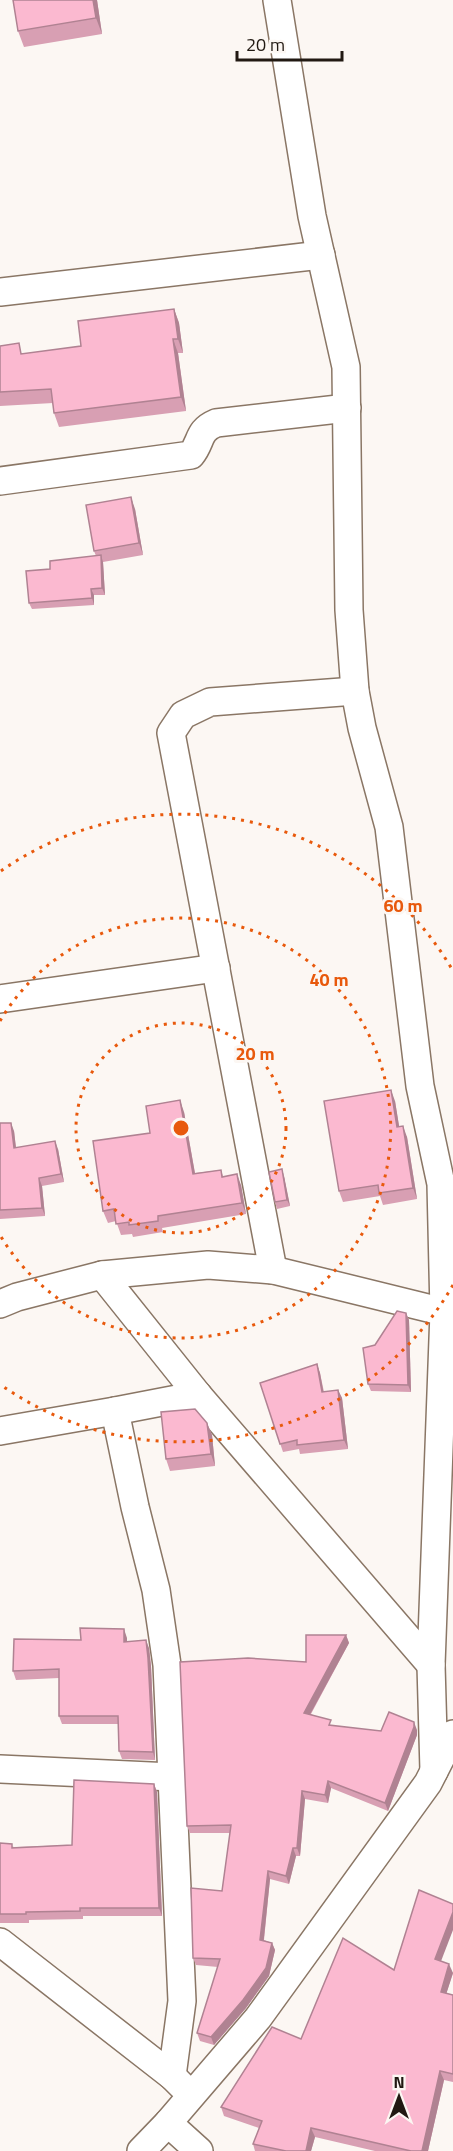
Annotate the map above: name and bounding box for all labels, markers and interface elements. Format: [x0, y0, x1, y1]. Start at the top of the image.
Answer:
scale bar [237, 24, 342, 62]
text: 20 m [246, 31, 285, 58]
text: 60 m [383, 892, 423, 919]
text: 40 m [309, 966, 349, 993]
text: 20 m [235, 1040, 275, 1067]
centre of rings [171, 1118, 191, 1138]
north arrow [369, 2067, 429, 2127]
text: N [393, 2070, 405, 2094]

